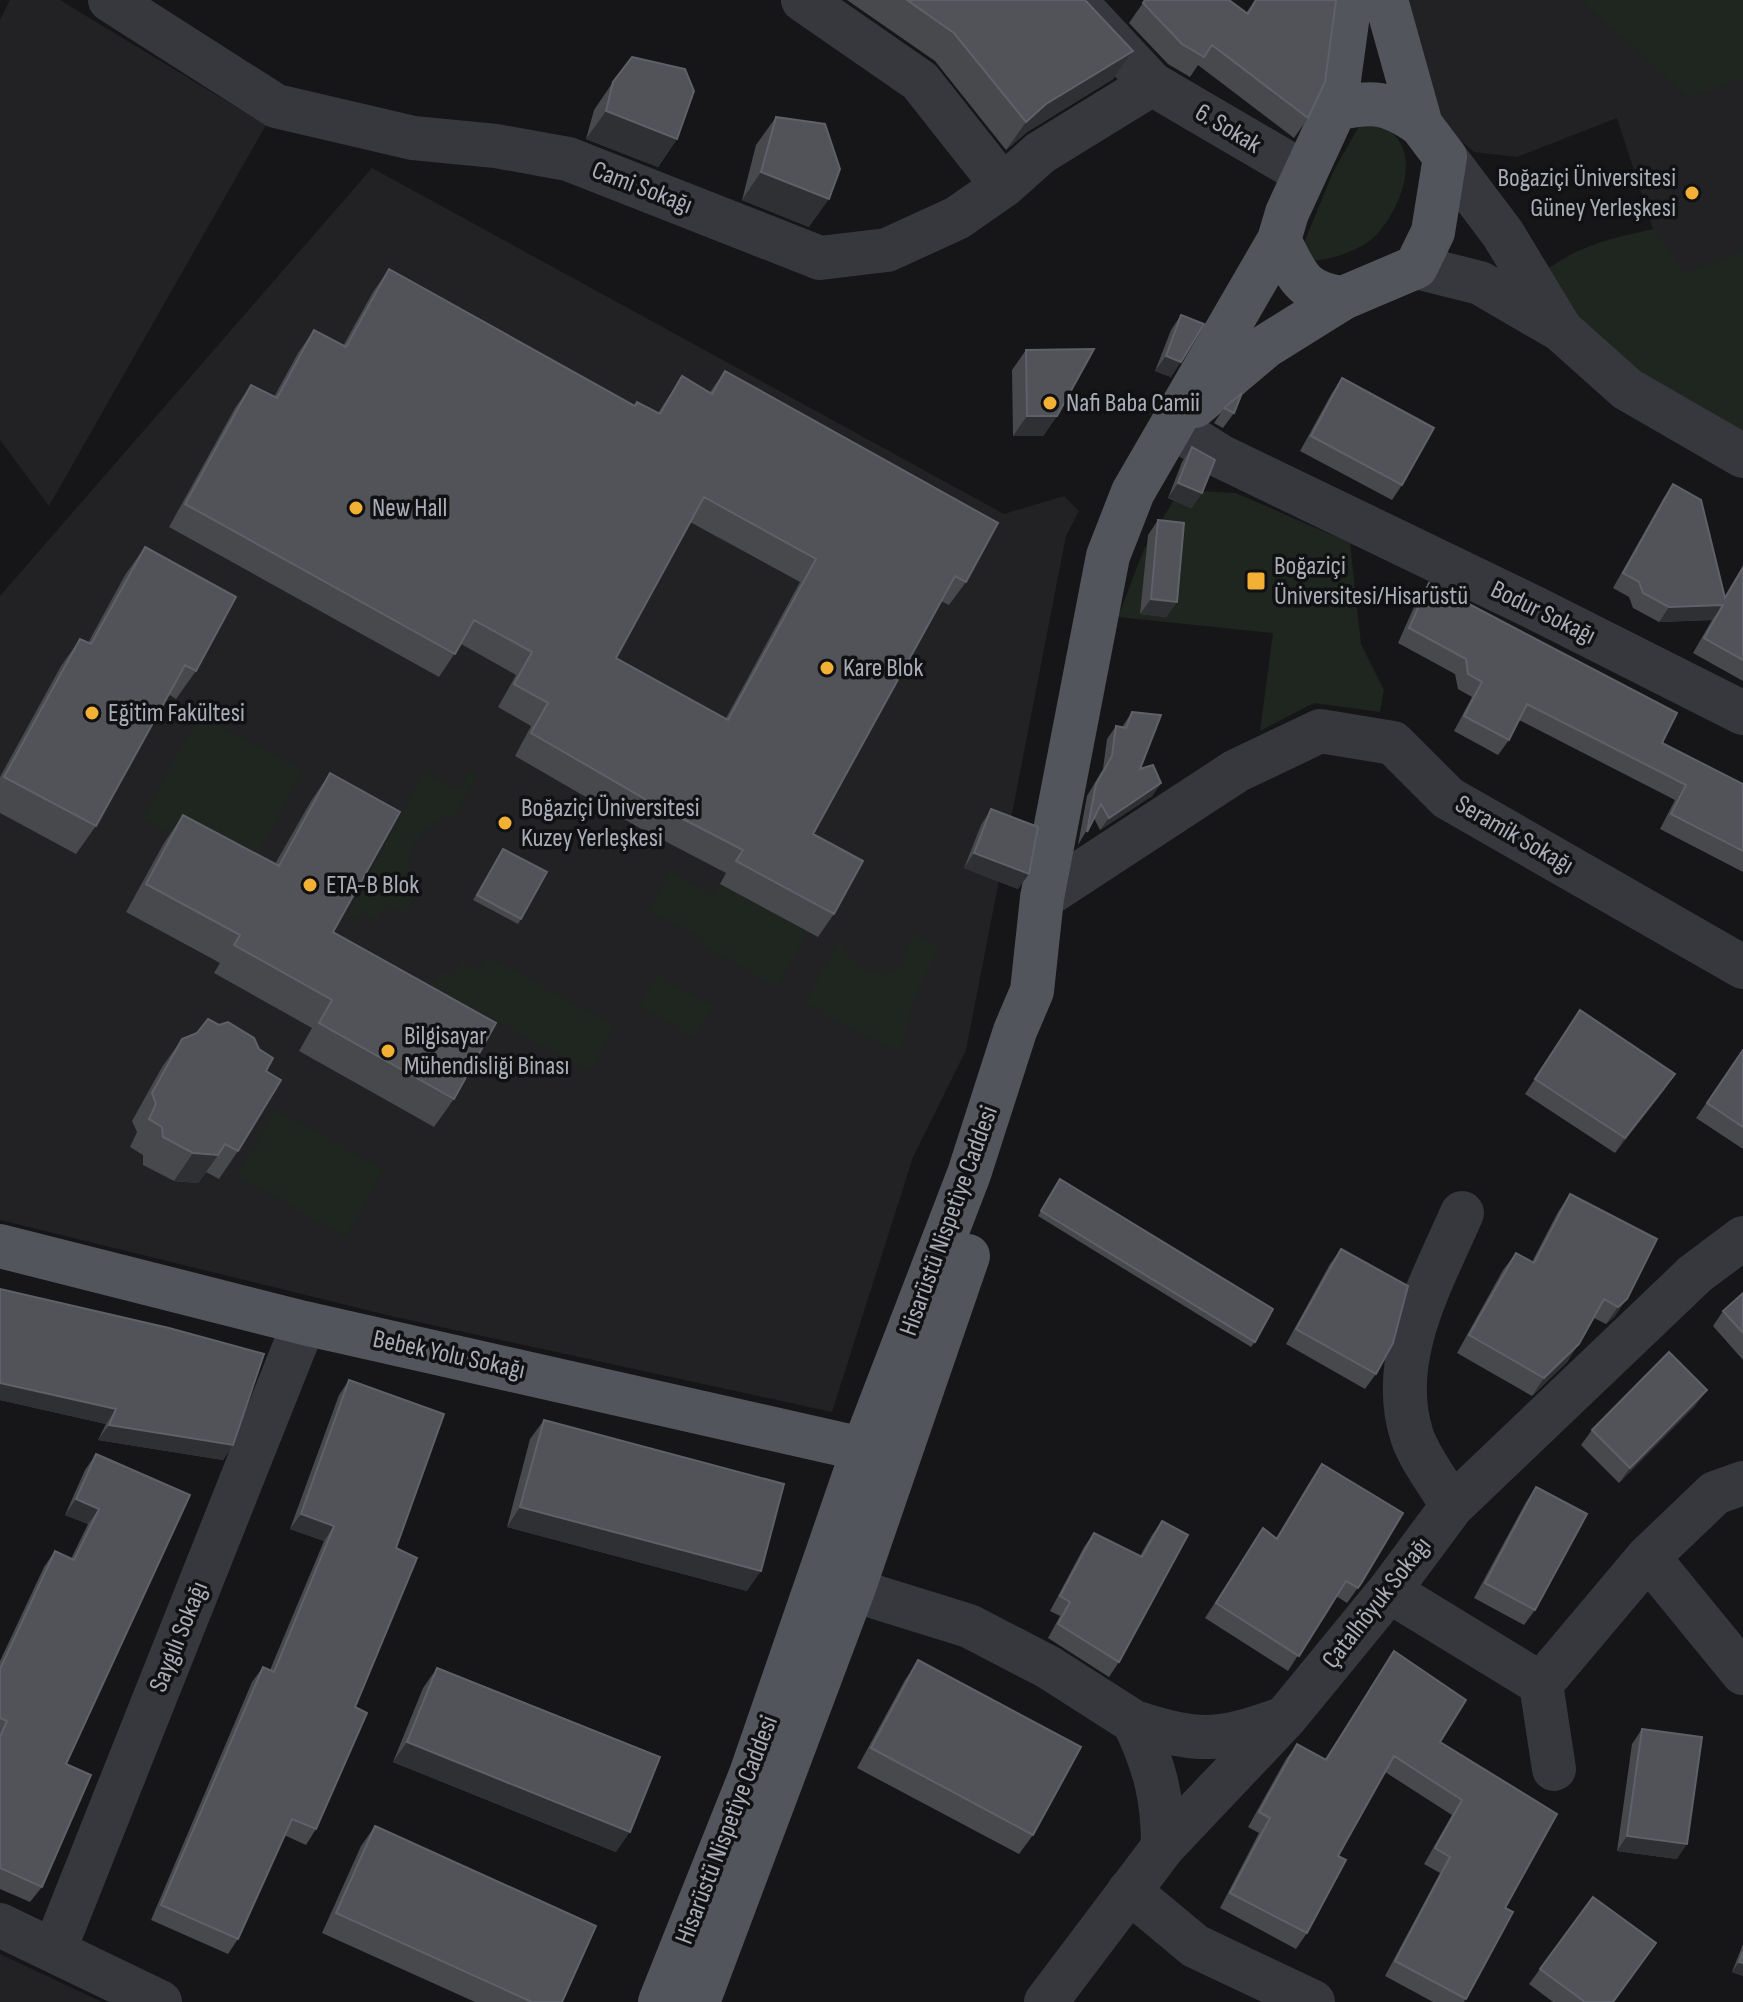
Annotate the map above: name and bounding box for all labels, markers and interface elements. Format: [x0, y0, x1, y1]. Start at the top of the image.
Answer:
street label: 6. Sokak [1189, 97, 1267, 161]
street label: Cami Sokağı [587, 155, 697, 221]
place label: Boğaziçi Üniversitesi Güney Yerleşkesi [1497, 163, 1676, 224]
marker: Boğaziçi Üniversitesi Güney Yerleşkesi [1683, 184, 1701, 202]
place label: Nafi Baba Camii [1066, 388, 1200, 419]
marker: Nafi Baba Camii [1041, 394, 1059, 412]
place label: New Hall [372, 493, 447, 524]
marker: New Hall [347, 499, 365, 517]
place label: Boğaziçi Üniversitesi/Hisarüstü [1274, 551, 1468, 612]
marker: Boğaziçi Üniversitesi/Hisarüstü [1245, 570, 1267, 592]
street label: Bodur Sokağı [1486, 574, 1600, 652]
place label: Kare Blok [843, 653, 923, 684]
marker: Kare Blok [818, 659, 836, 677]
place label: Eğitim Fakültesi [108, 698, 245, 729]
marker: Eğitim Fakültesi [83, 704, 101, 722]
street label: Seramik Sokağı [1449, 789, 1579, 881]
place label: Boğaziçi Üniversitesi Kuzey Yerleşkesi [521, 793, 700, 854]
marker: Boğaziçi Üniversitesi Kuzey Yerleşkesi [496, 814, 514, 832]
place label: ETA-B Blok [326, 870, 419, 901]
marker: ETA-B Blok [301, 876, 319, 894]
place label: Bilgisayar Mühendisliği Binası [404, 1021, 569, 1082]
marker: Bilgisayar Mühendisliği Binası [379, 1042, 397, 1060]
street label: Hisarüstü Nispetiye Caddesi [893, 1102, 1005, 1340]
street label: Bebek Yolu Sokağı [370, 1324, 528, 1386]
street label: Çatalhöyuk Sokağı [1316, 1531, 1438, 1675]
street label: Saygılı Sokağı [143, 1577, 215, 1697]
street label: Hisarüstü Nispetiye Caddesi [669, 1711, 785, 1949]

